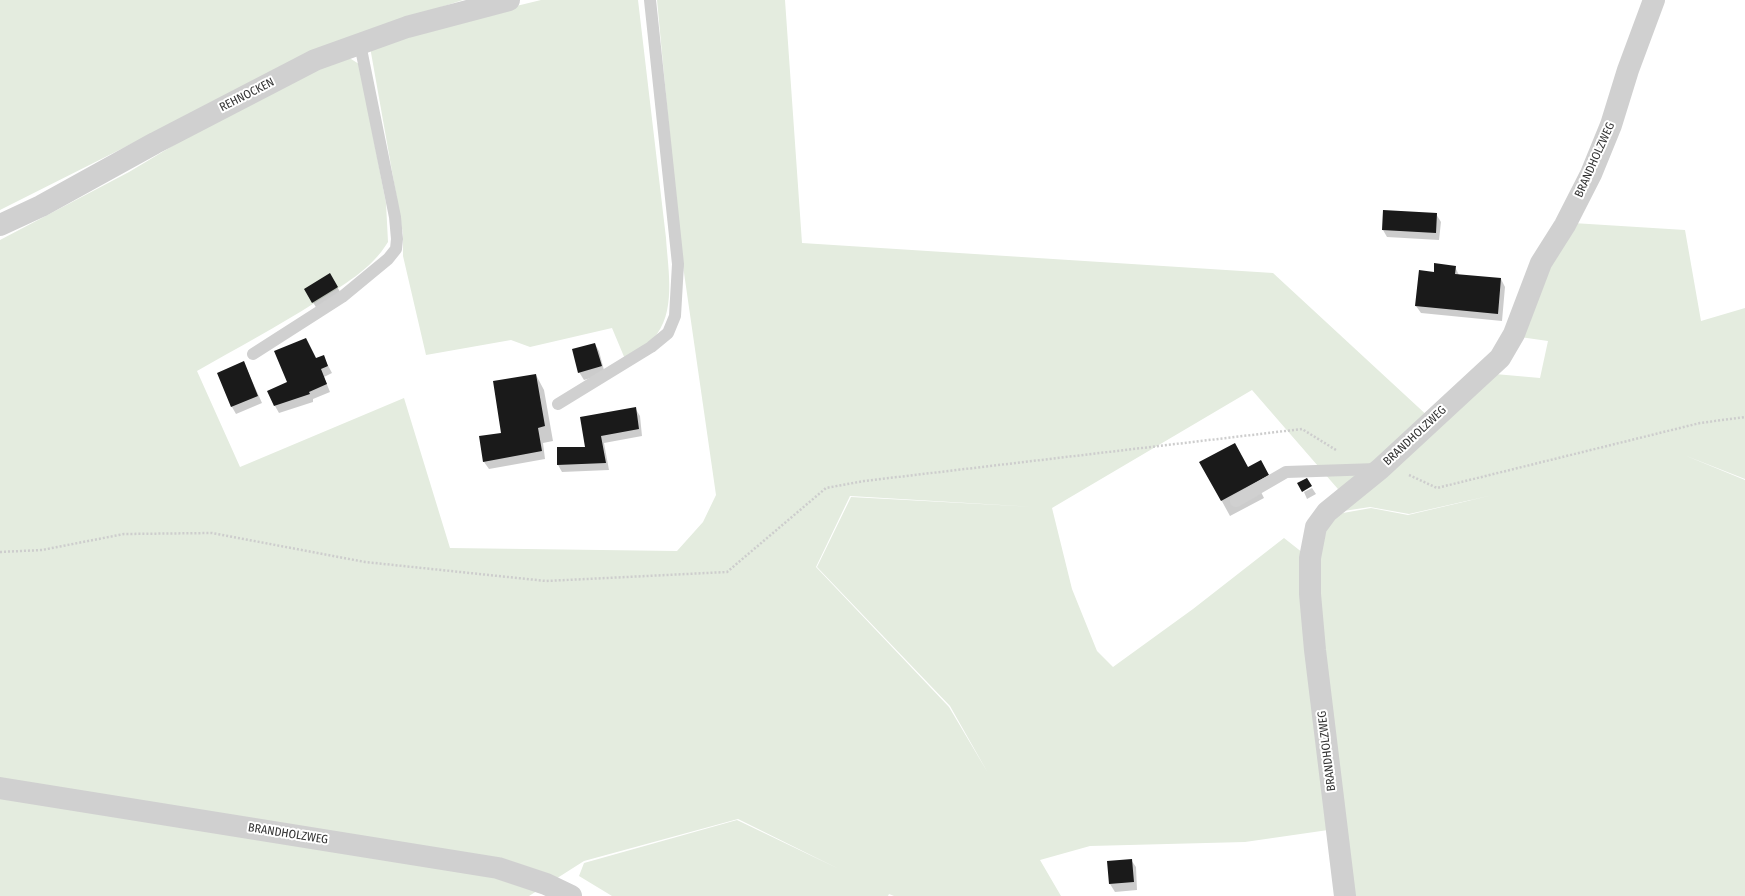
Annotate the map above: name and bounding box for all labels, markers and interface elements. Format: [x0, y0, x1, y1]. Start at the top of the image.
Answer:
street label: REHNOCKEN [217, 75, 277, 115]
street label: BRANDHOLZWEG [1572, 120, 1618, 200]
street label: BRANDHOLZWEG [1381, 403, 1449, 469]
street label: BRANDHOLZWEG [1315, 710, 1339, 792]
street label: BRANDHOLZWEG [247, 821, 329, 847]

